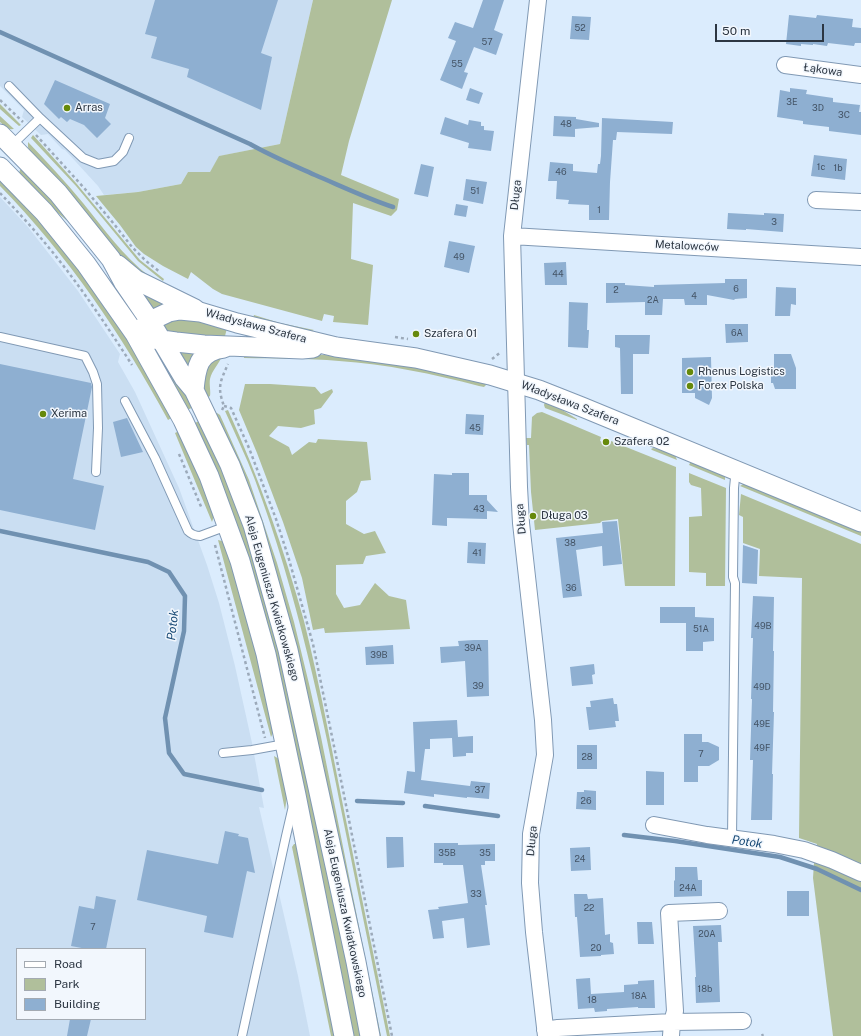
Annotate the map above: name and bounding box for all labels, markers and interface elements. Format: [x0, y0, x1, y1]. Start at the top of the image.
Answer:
scale bar [717, 16, 826, 42]
house number: 52 [574, 23, 586, 33]
text: 50 m [722, 24, 750, 38]
house number: 57 [481, 37, 493, 47]
house number: 55 [451, 59, 463, 69]
street label: Łąkowa [803, 61, 843, 79]
house number: 3E [786, 97, 798, 107]
place label: Arras [75, 101, 103, 115]
marker: Arras [62, 103, 72, 113]
house number: 3D [812, 103, 824, 113]
house number: 3C [838, 110, 850, 120]
house number: 48 [560, 119, 572, 129]
house number: 1c [817, 162, 825, 172]
house number: 1b [833, 163, 843, 173]
house number: 46 [555, 167, 567, 177]
street label: Długa [508, 179, 524, 211]
house number: 51 [470, 186, 480, 196]
house number: 1 [597, 205, 601, 215]
house number: 3 [771, 217, 777, 227]
street label: Metalowców [655, 238, 719, 254]
house number: 49 [453, 252, 465, 262]
house number: 44 [552, 269, 564, 279]
house number: 6 [733, 284, 739, 294]
house number: 2 [613, 285, 619, 295]
house number: 4 [691, 291, 697, 301]
house number: 2A [647, 295, 659, 305]
street label: Władysława Szafera [204, 306, 308, 346]
place label: Szafera 01 [424, 327, 477, 341]
house number: 6A [731, 328, 743, 338]
marker: Szafera 01 [411, 329, 421, 339]
place label: Rhenus Logistics [698, 365, 785, 379]
marker: Rhenus Logistics [685, 367, 695, 377]
street label: Władysława Szafera [519, 378, 621, 428]
place label: Forex Polska [698, 379, 764, 393]
marker: Forex Polska [685, 381, 695, 391]
place label: Xerima [51, 407, 87, 421]
marker: Xerima [38, 409, 48, 419]
house number: 45 [469, 423, 481, 433]
place label: Szafera 02 [614, 435, 669, 449]
marker: Szafera 02 [601, 437, 611, 447]
street label: Długa [513, 503, 529, 535]
house number: 43 [473, 504, 485, 514]
place label: Długa 03 [541, 509, 588, 523]
marker: Długa 03 [528, 511, 538, 521]
street label: Aleja Eugeniusza Kwiatkowskiego [242, 513, 302, 683]
house number: 38 [564, 538, 576, 548]
house number: 41 [472, 548, 482, 558]
house number: 36 [565, 583, 577, 593]
water label: Potok [164, 609, 182, 641]
house number: 49B [754, 621, 772, 631]
house number: 51A [693, 624, 709, 634]
house number: 39A [464, 643, 482, 653]
house number: 39B [370, 650, 388, 660]
house number: 39 [472, 681, 484, 691]
house number: 49D [753, 682, 771, 692]
house number: 49E [754, 719, 770, 729]
house number: 49F [754, 743, 770, 753]
house number: 7 [698, 749, 704, 759]
house number: 28 [581, 752, 593, 762]
house number: 37 [475, 785, 485, 795]
house number: 26 [581, 796, 591, 806]
street label: Długa [524, 825, 540, 857]
street label: Aleja Eugeniusza Kwiatkowskiego [321, 827, 369, 999]
water label: Potok [731, 833, 763, 851]
house number: 35B [438, 848, 456, 858]
house number: 35 [479, 848, 491, 858]
house number: 24 [574, 854, 586, 864]
house number: 24A [679, 883, 697, 893]
house number: 33 [470, 889, 482, 899]
house number: 22 [584, 903, 594, 913]
house number: 7 [90, 922, 96, 932]
house number: 20A [698, 929, 716, 939]
house number: 20 [591, 943, 601, 953]
legend [16, 948, 146, 1020]
text: Road [54, 957, 82, 971]
text: Park [54, 977, 80, 991]
house number: 18b [698, 984, 712, 994]
house number: 18A [631, 991, 647, 1001]
house number: 18 [587, 995, 597, 1005]
text: Building [54, 997, 100, 1011]

